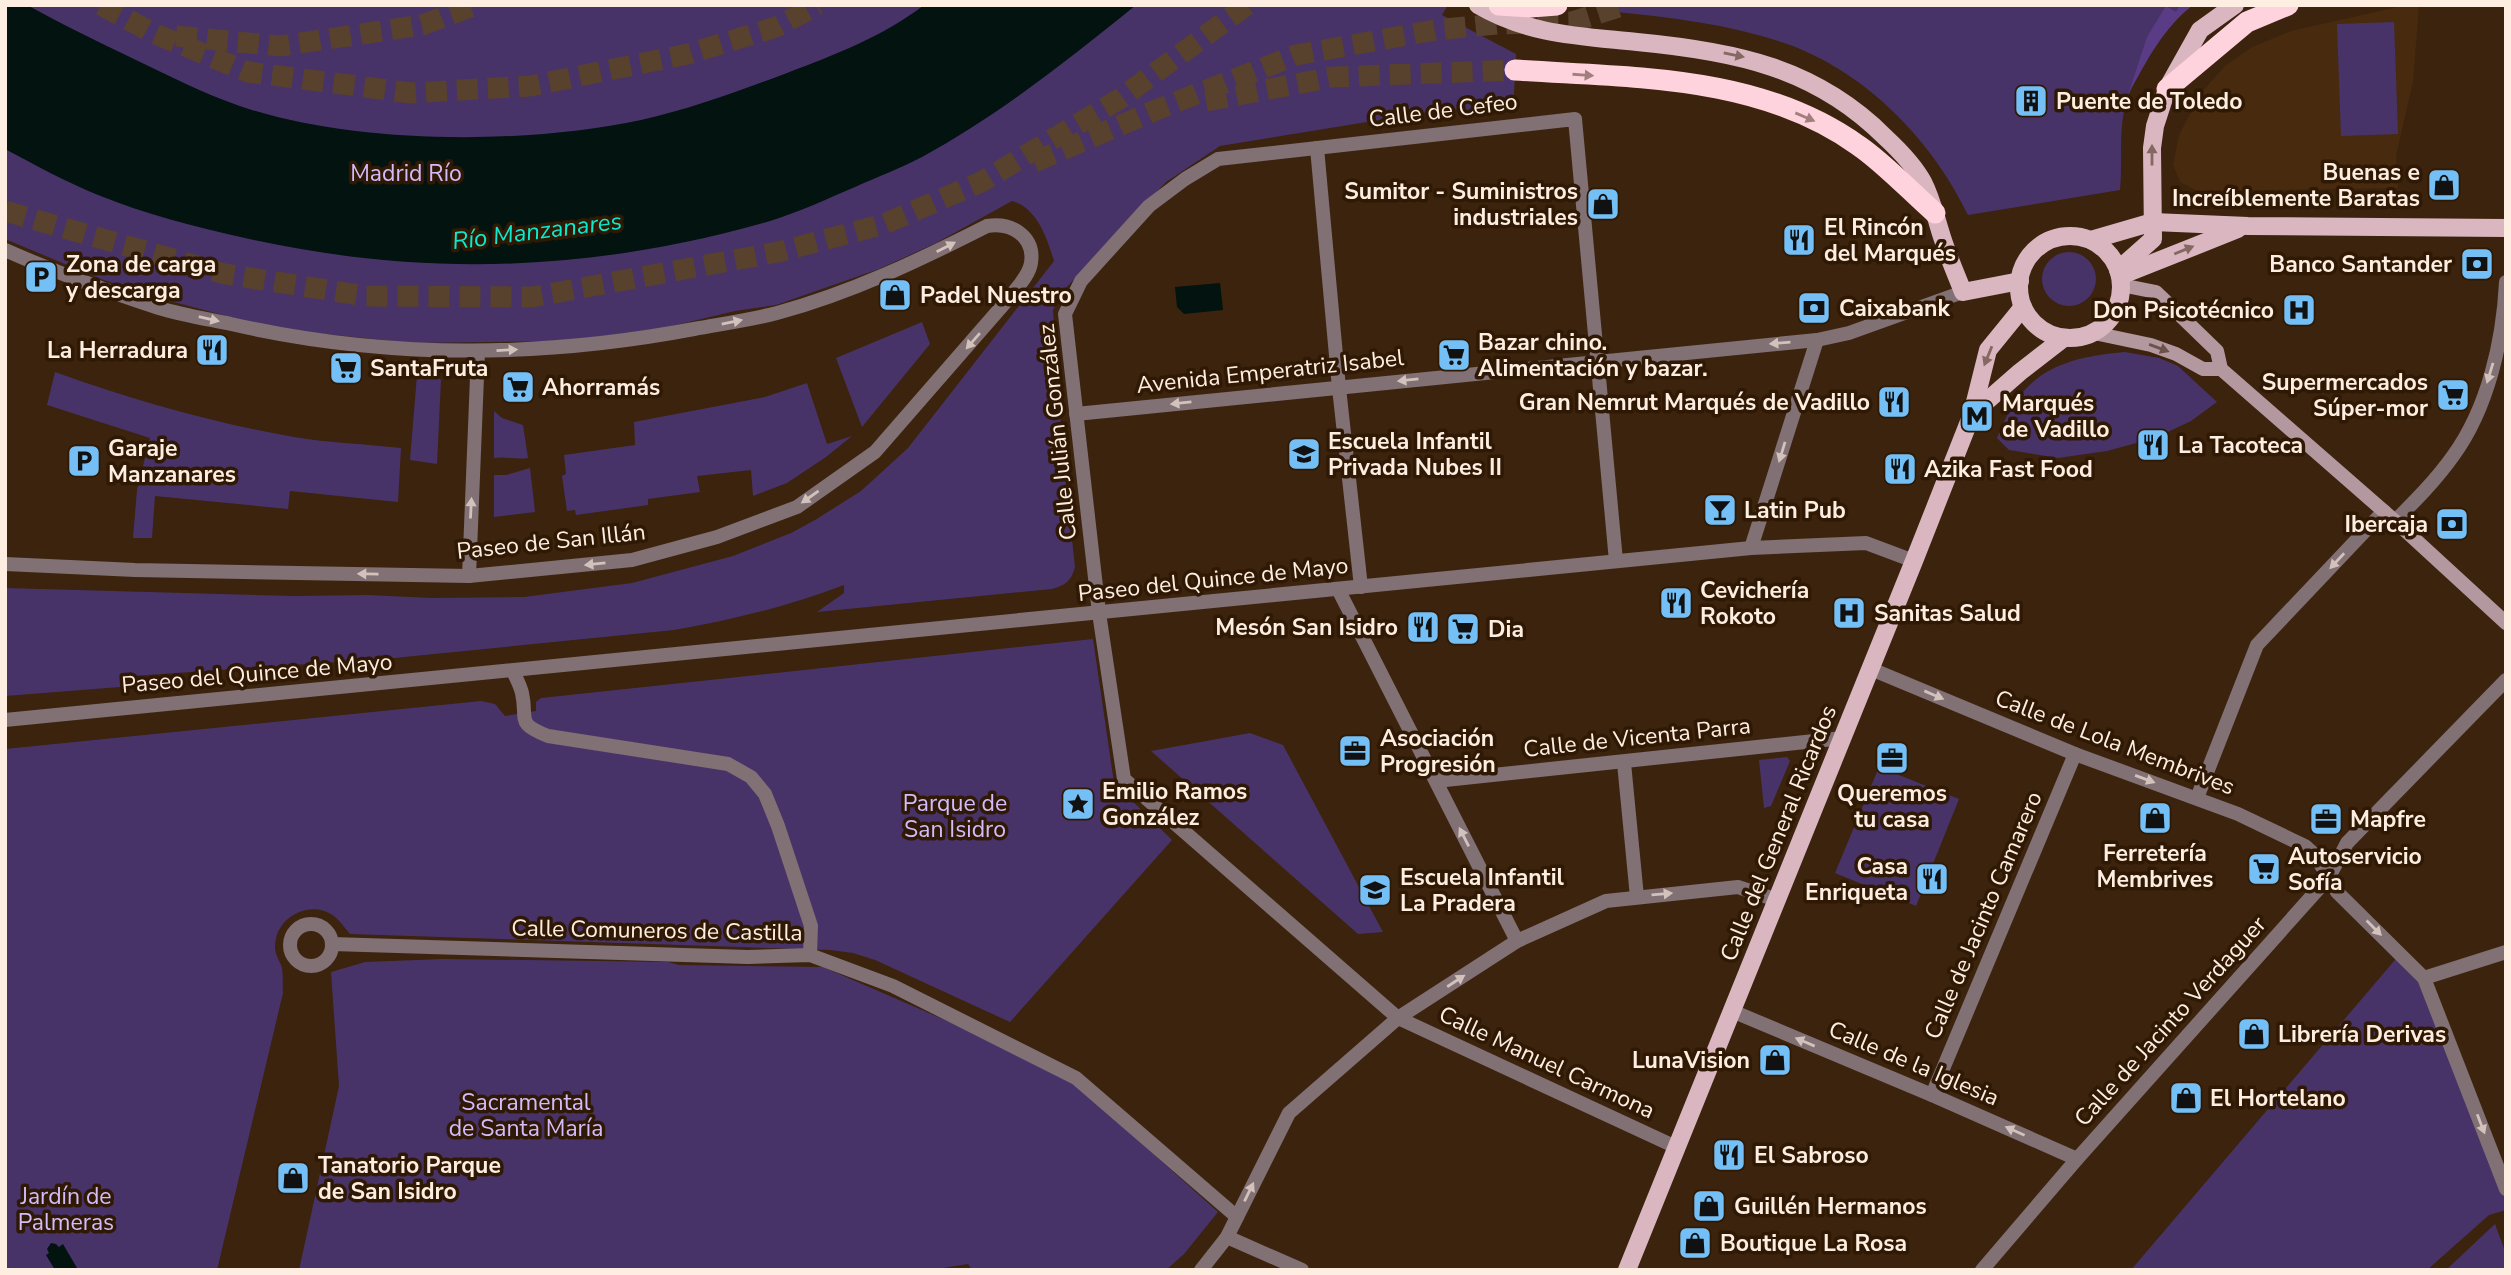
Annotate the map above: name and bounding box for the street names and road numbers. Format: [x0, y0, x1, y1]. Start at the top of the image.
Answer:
street label: Calle de Cefeo [1367, 86, 1519, 135]
street label: Calle Julián González [1031, 322, 1084, 542]
street label: Avenida Emperatriz Isabel [1135, 342, 1406, 401]
street label: Paseo de San Illán [455, 516, 647, 567]
street label: Paseo del Quince de Mayo [1076, 550, 1350, 609]
street label: Paseo del Quince de Mayo [120, 646, 394, 701]
street label: Calle de Lola Membrives [1991, 682, 2239, 802]
street label: Calle del General Ricardos [1713, 701, 1844, 966]
street label: Calle de Vicenta Parra [1522, 710, 1752, 765]
street label: Calle de Jacinto Camarero [1917, 787, 2050, 1044]
street label: Calle de Jacinto Verdaguer [2067, 909, 2274, 1133]
street label: Calle Comuneros de Castilla [511, 912, 803, 949]
street label: Calle Manuel Carmona [1434, 999, 1660, 1126]
street label: Calle de la Iglesia [1824, 1014, 2004, 1113]

